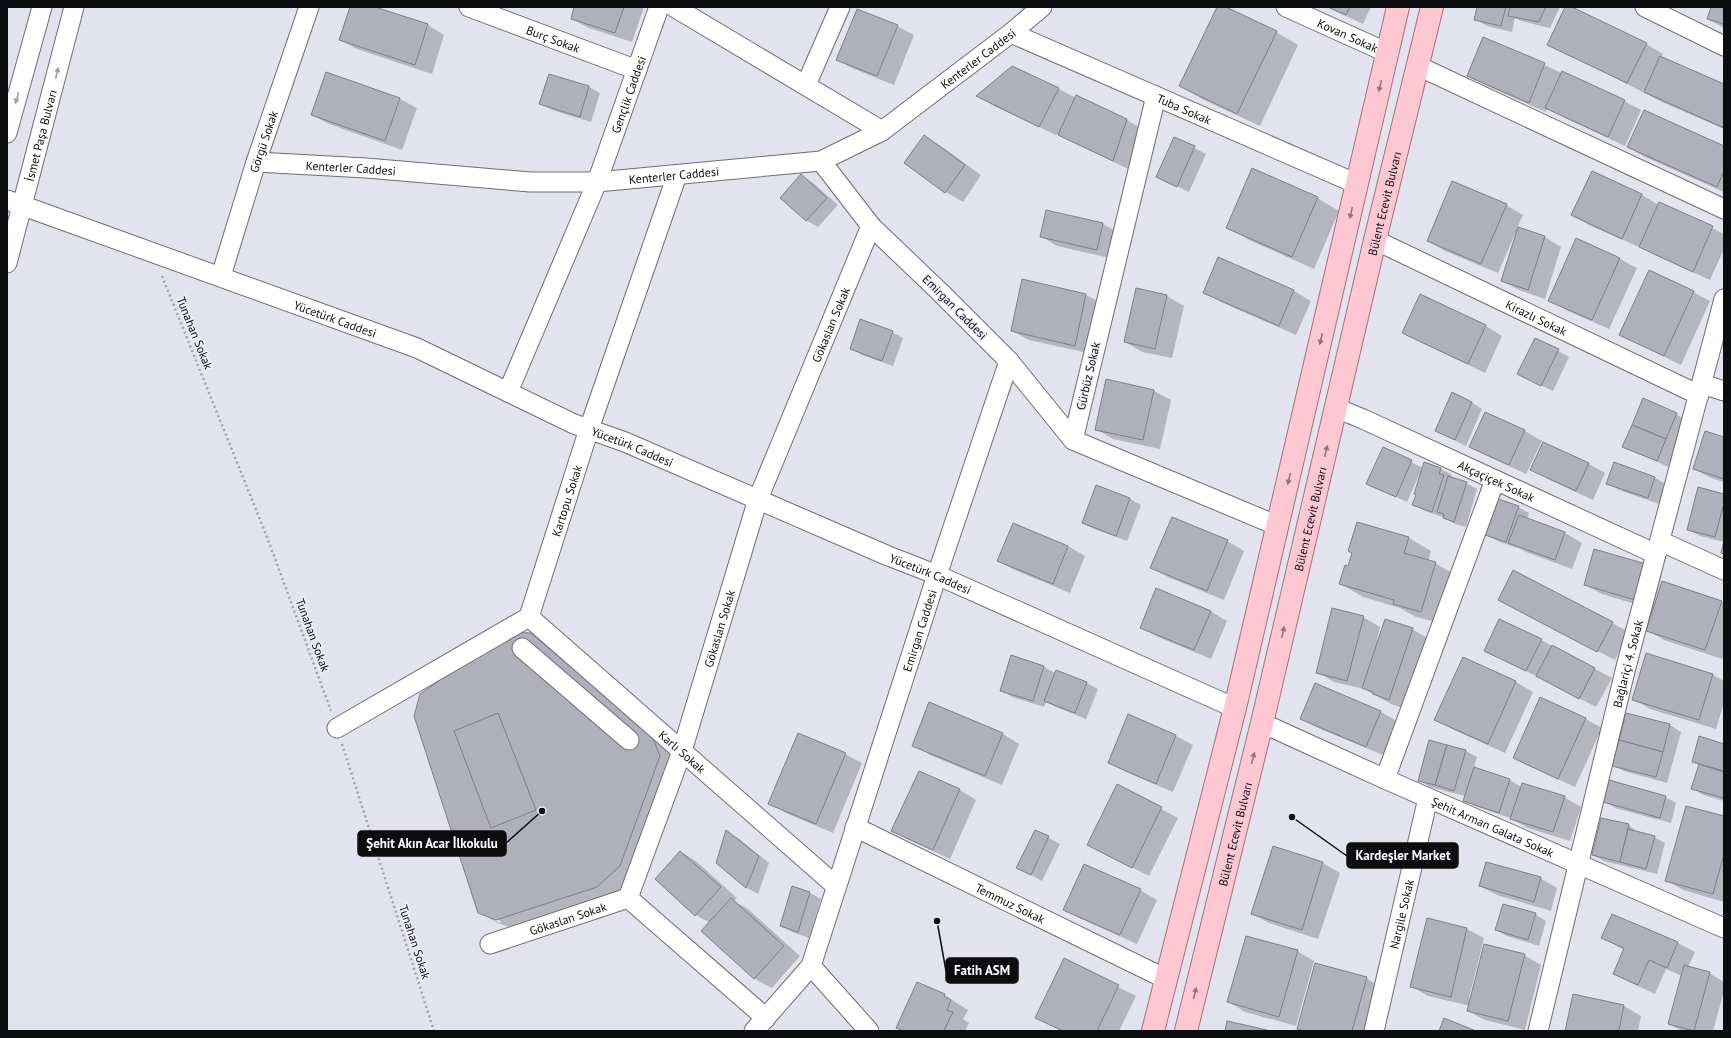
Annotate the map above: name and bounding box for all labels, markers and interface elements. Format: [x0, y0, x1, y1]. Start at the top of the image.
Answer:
street label: Kovan Sokak [1315, 15, 1381, 55]
street label: Burç Sokak [524, 22, 582, 56]
street label: Kenterler Caddesi [937, 25, 1019, 92]
street label: Gençlik Caddesi [607, 54, 649, 135]
one-way arrow [54, 67, 60, 79]
one-way arrow [1377, 80, 1383, 92]
street label: İsmet Paşa Bulvarı [21, 88, 60, 183]
street label: Tuba Sokak [1155, 90, 1214, 127]
one-way arrow [14, 93, 20, 105]
street label: Görgü Sokak [246, 108, 281, 174]
street label: Bülent Ecevit Bulvarı [1364, 150, 1404, 257]
street label: Kenterler Caddesi [305, 157, 397, 178]
street label: Kenterler Caddesi [628, 163, 720, 186]
one-way arrow [1347, 206, 1353, 219]
street label: Emirgan Caddesi [919, 271, 991, 343]
street label: Gökaslan Sokak [808, 285, 853, 364]
street label: Tunahan Sokak [174, 295, 216, 372]
street label: Kirazlı Sokak [1503, 296, 1570, 338]
street label: Yücetürk Caddesi [292, 297, 379, 340]
one-way arrow [1318, 333, 1324, 345]
street label: Gürbüz Sokak [1073, 340, 1103, 411]
street label: Yücetürk Caddesi [590, 423, 676, 470]
one-way arrow [1323, 444, 1329, 457]
street label: Akçaçiçek Sokak [1456, 456, 1537, 505]
street label: Kartopu Sokak [548, 463, 585, 538]
street label: Bülent Ecevit Bulvarı [1290, 465, 1329, 572]
one-way arrow [1285, 473, 1291, 486]
street label: Yücetürk Caddesi [888, 550, 974, 597]
street label: Emirgan Caddesi [899, 587, 939, 674]
street label: Gökaslan Sokak [700, 588, 738, 669]
street label: Tunahan Sokak [293, 596, 333, 674]
street label: Bağlariçi 4. Sokak [1609, 618, 1646, 709]
one-way arrow [1281, 625, 1287, 638]
street label: Karlı Sokak [656, 727, 709, 776]
one-way arrow [1250, 752, 1256, 764]
street label: Bülent Ecevit Bulvarı [1215, 780, 1255, 888]
street label: Şehit Arman Galata Sokak [1429, 793, 1557, 860]
callout: Şehit Akın Acar İlkokulu [358, 831, 506, 856]
text: Şehit Akın Acar İlkokulu [366, 835, 498, 852]
callout: Kardeşler Market [1347, 843, 1458, 868]
text: Kardeşler Market [1356, 847, 1451, 864]
street label: Nargile Sokak [1386, 878, 1416, 950]
street label: Temmuz Sokak [973, 880, 1048, 926]
street label: Gökaslan Sokak [527, 898, 608, 938]
street label: Tunahan Sokak [396, 903, 434, 981]
callout: Fatih ASM [946, 958, 1018, 983]
text: Fatih ASM [954, 962, 1010, 979]
one-way arrow [1193, 987, 1199, 999]

